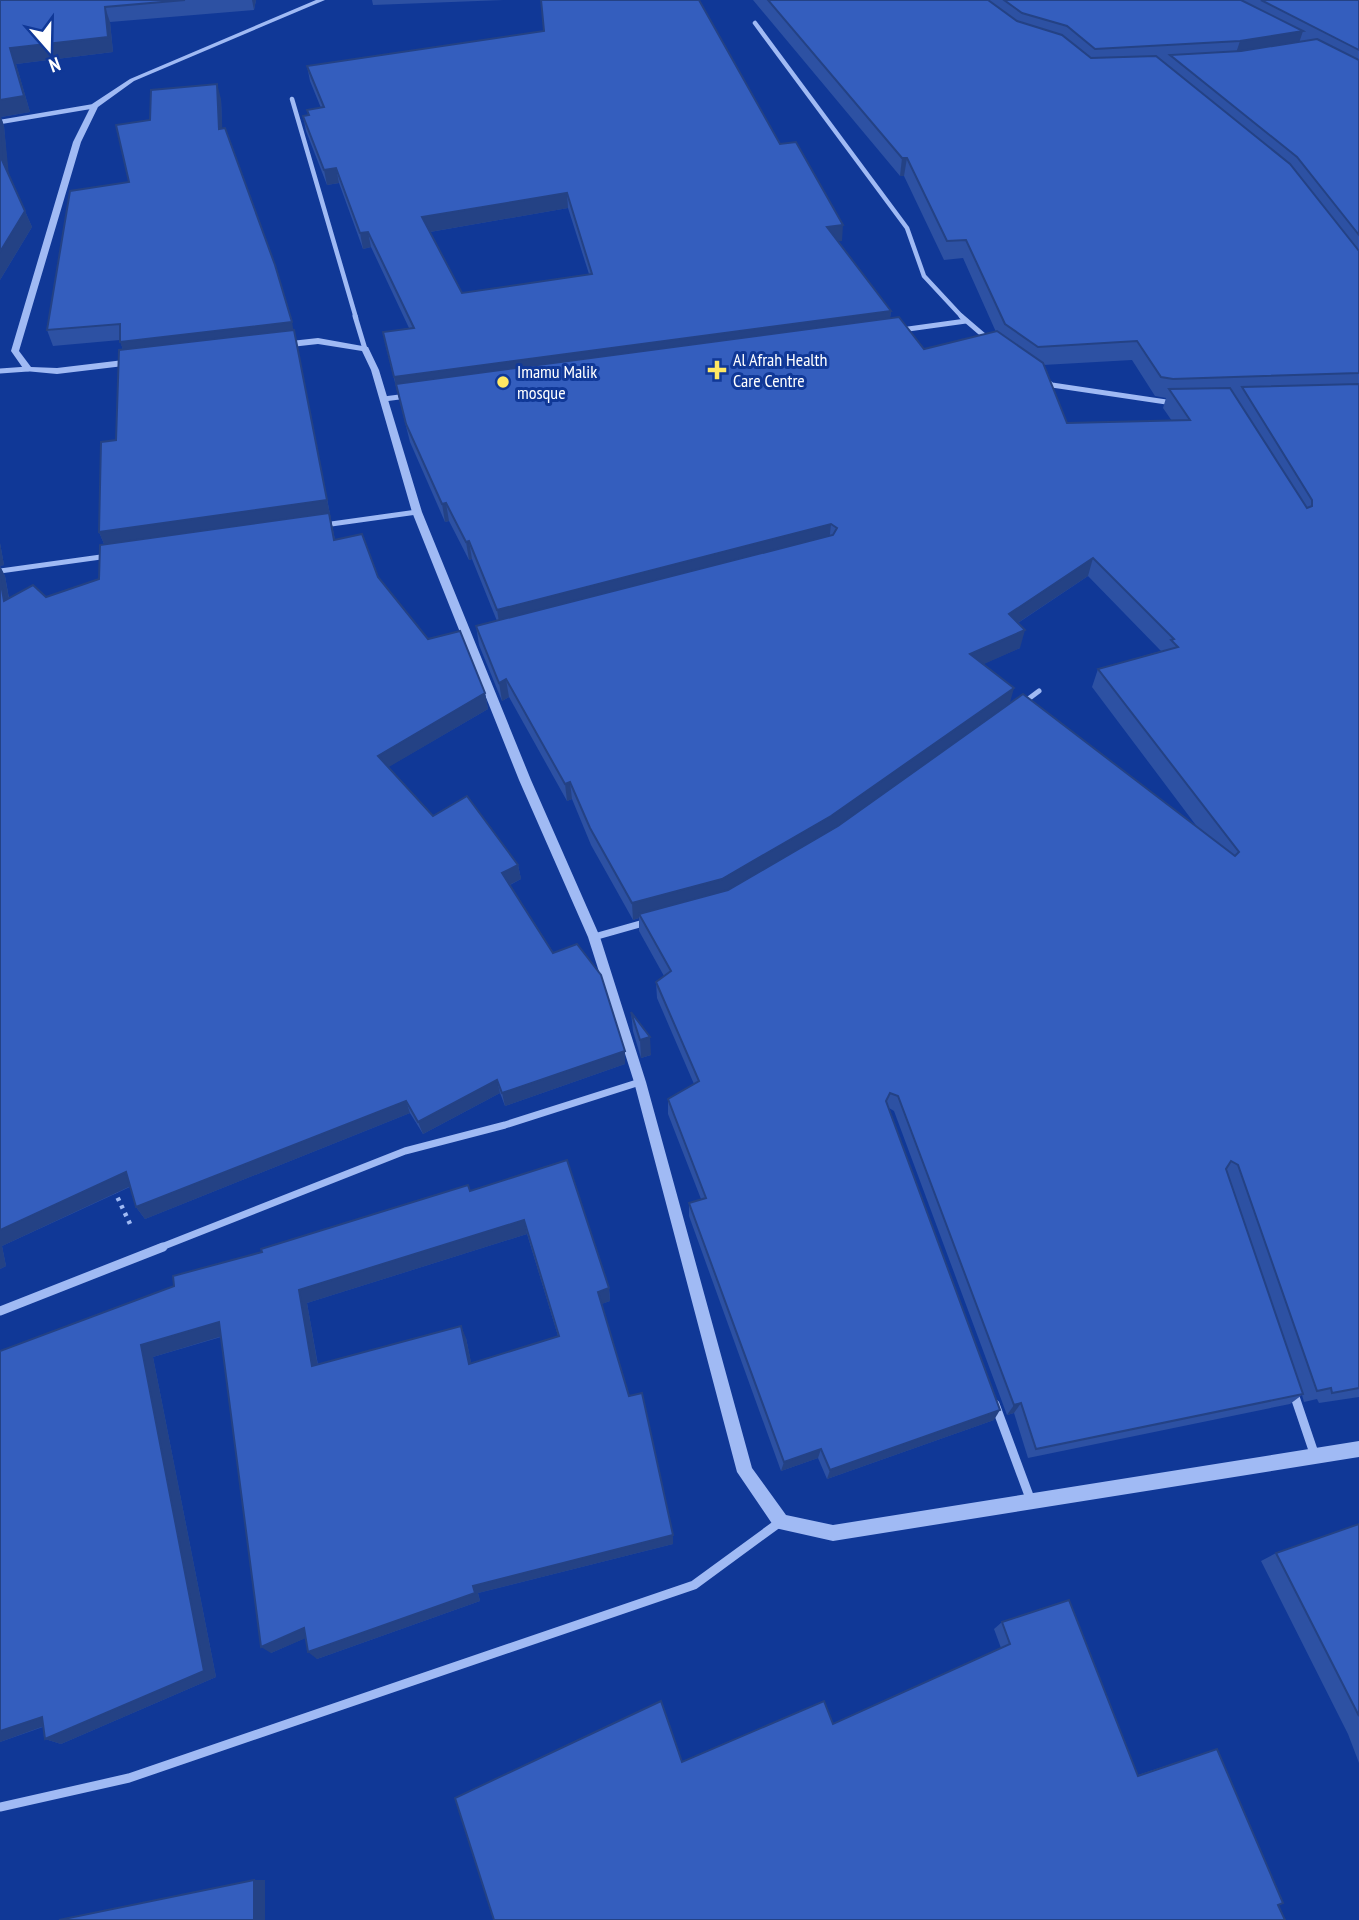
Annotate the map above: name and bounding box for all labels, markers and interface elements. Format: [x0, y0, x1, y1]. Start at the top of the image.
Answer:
north arrow [14, 14, 84, 84]
text: N [46, 52, 64, 78]
place label: Al Afrah Health Care Centre [733, 348, 827, 392]
place label: Imamu Malik mosque [517, 360, 597, 404]
marker: Al Afrah Health Care Centre [707, 360, 727, 380]
marker: Imamu Malik mosque [495, 374, 511, 390]

